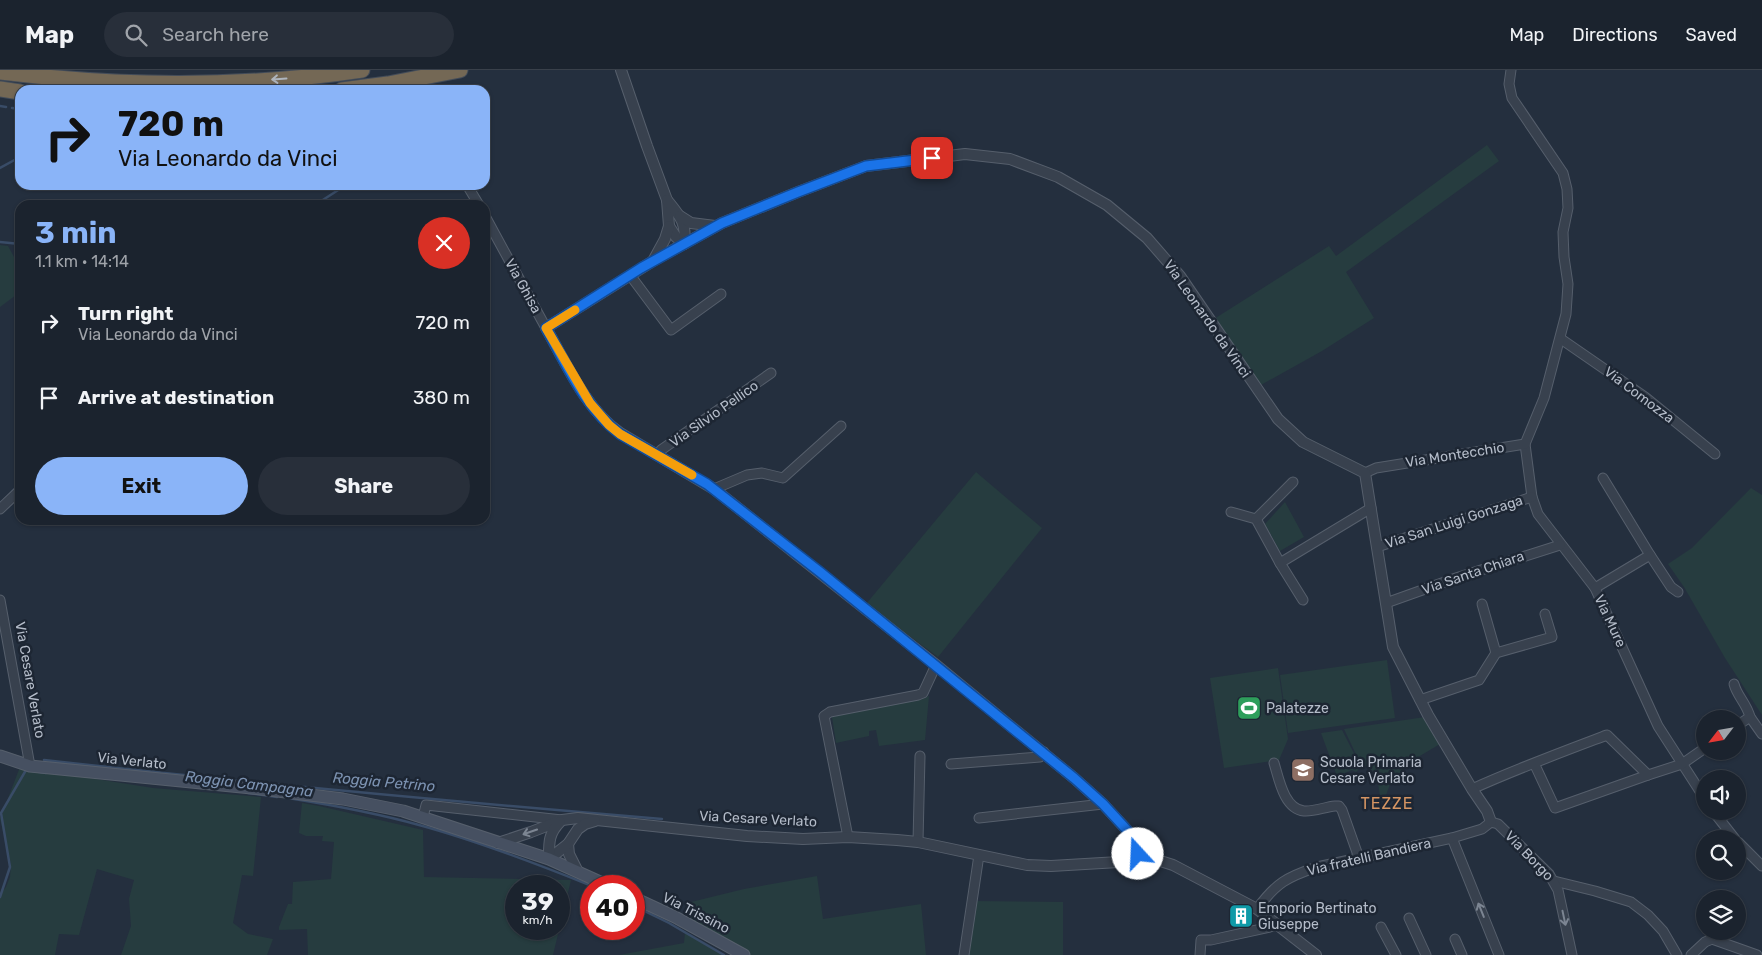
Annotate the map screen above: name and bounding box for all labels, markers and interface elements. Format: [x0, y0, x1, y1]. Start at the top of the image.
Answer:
search box [104, 12, 454, 57]
text: Map [25, 21, 74, 49]
icon: search [122, 21, 150, 49]
text: Search here [162, 23, 269, 46]
text: Map [1509, 24, 1544, 46]
text: Directions [1572, 24, 1658, 46]
text: Saved [1686, 24, 1737, 46]
one-way arrow [271, 75, 287, 84]
text: 720 m [118, 103, 224, 145]
icon: right [35, 105, 100, 170]
pin [911, 137, 953, 179]
icon: arrive [918, 144, 946, 172]
text: Via Leonardo da Vinci [118, 145, 338, 172]
text: 3 min [35, 215, 117, 251]
button: close [418, 217, 470, 269]
text: 1.1 km · 14:14 [35, 252, 129, 271]
street label: Via Ghisa [501, 256, 545, 316]
street label: Via Leonardo da Vinci [1160, 257, 1254, 381]
text: Turn right [78, 302, 173, 325]
icon: right [35, 309, 63, 337]
text: 720 m [415, 311, 470, 334]
text: Via Leonardo da Vinci [78, 325, 238, 344]
street label: Via Comozza [1601, 363, 1677, 427]
street label: Via Silvio Pellico [666, 377, 762, 451]
icon: arrive [35, 384, 63, 412]
text: Arrive at destination [78, 386, 274, 409]
text: 380 m [413, 386, 470, 409]
street label: Via Montecchio [1404, 439, 1506, 471]
button: Exit [35, 457, 248, 515]
button: Share [258, 457, 470, 515]
street label: Via San Luigi Gonzaga [1383, 492, 1525, 552]
street label: Via Santa Chiara [1420, 548, 1526, 598]
street label: Via Mure [1590, 592, 1630, 650]
street label: Via Cesare Verlato [11, 620, 49, 740]
sports icon: Palatezze [1236, 695, 1262, 721]
place label: Palatezze [1266, 700, 1329, 717]
north arrow [1696, 710, 1746, 760]
map controls [1696, 710, 1746, 940]
street label: Via Verlato [97, 749, 167, 773]
place label: Scuola Primaria Cesare Verlato [1320, 754, 1422, 787]
school or university icon: Scuola Primaria Cesare Verlato [1290, 757, 1316, 783]
water label: Roggia Campagna [184, 767, 314, 801]
water label: Roggia Petrino [332, 769, 437, 795]
button: sound [1696, 770, 1746, 820]
district label: TEZZE [1361, 794, 1413, 813]
street label: Via Cesare Verlato [699, 807, 817, 831]
position arrow [1111, 827, 1163, 879]
one-way arrow [523, 828, 539, 837]
street label: Via Borgo [1501, 828, 1557, 884]
button: search [1696, 830, 1746, 880]
street label: Via fratelli Bandiera [1305, 834, 1433, 880]
speed limit sign: 40 [580, 875, 645, 940]
text: 39 [521, 887, 554, 916]
street label: Via Trissino [660, 889, 732, 937]
button: layers [1696, 890, 1746, 940]
place label: Emporio Bertinato Giuseppe [1258, 900, 1377, 933]
building icon: Emporio Bertinato Giuseppe [1228, 903, 1254, 929]
one-way arrow [1476, 903, 1485, 918]
one-way arrow [1560, 909, 1569, 925]
text: km/h [523, 913, 552, 927]

